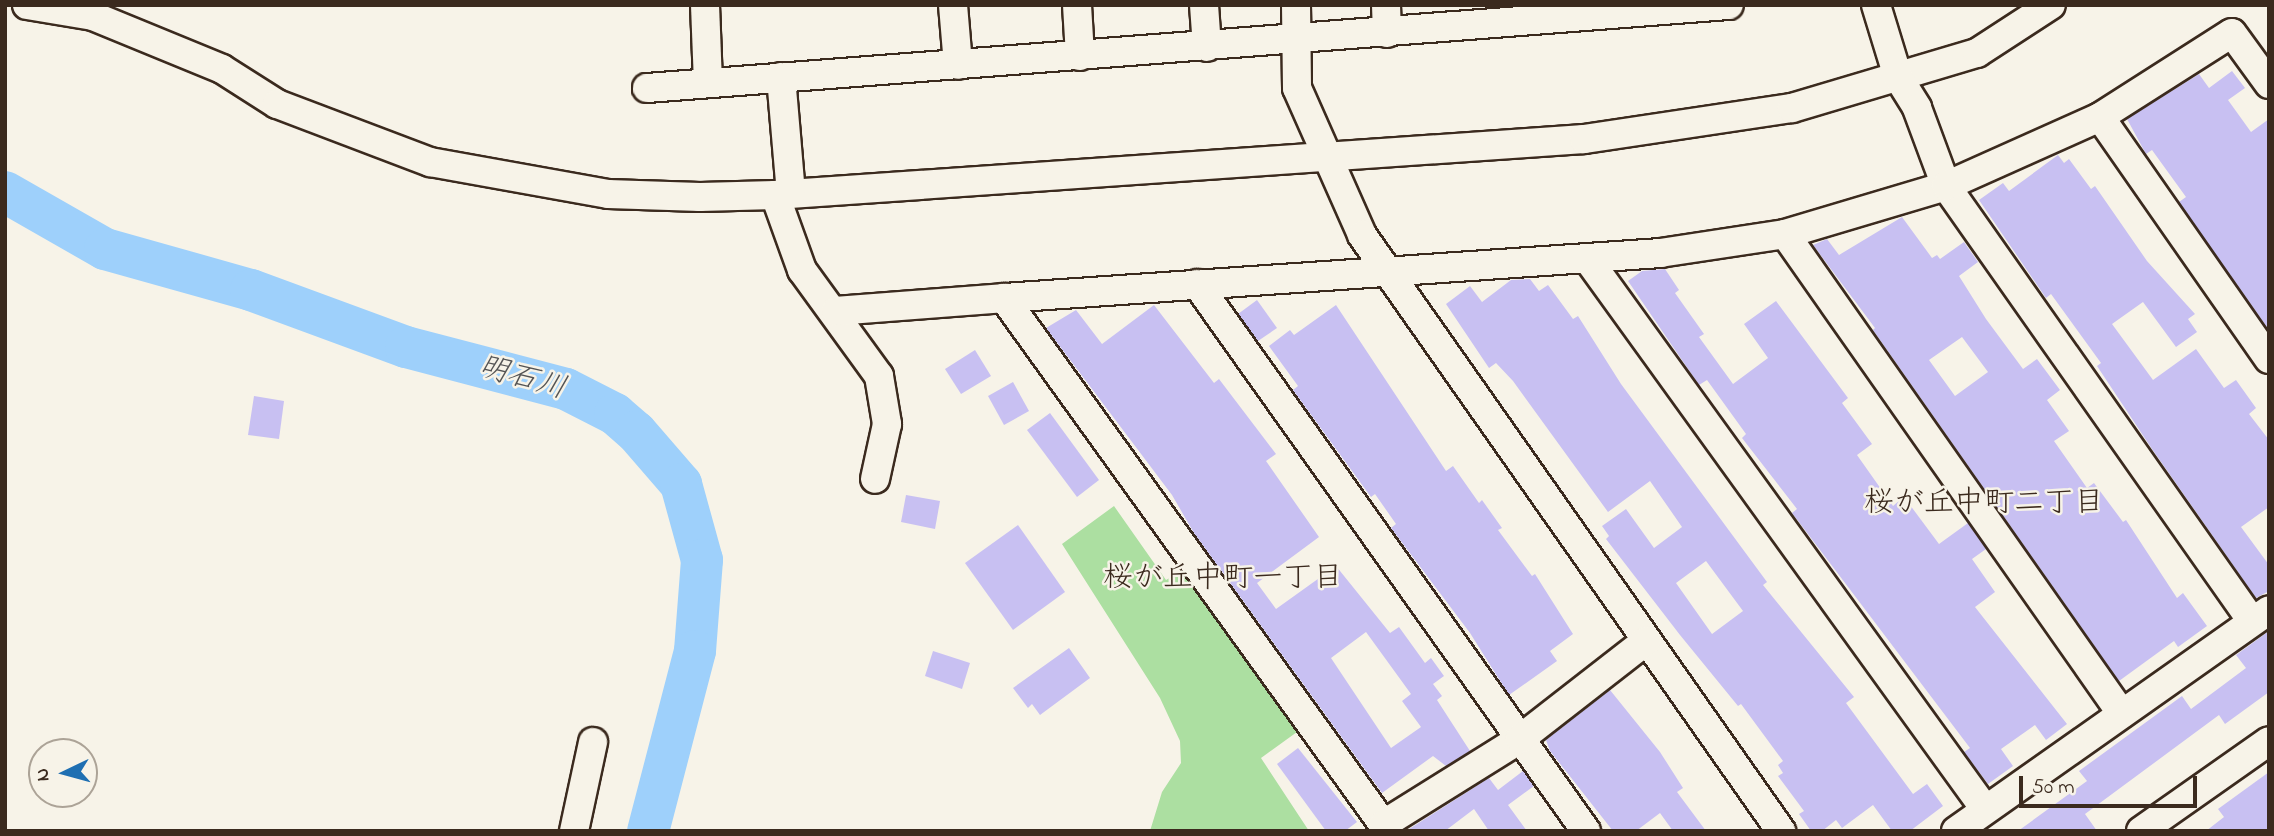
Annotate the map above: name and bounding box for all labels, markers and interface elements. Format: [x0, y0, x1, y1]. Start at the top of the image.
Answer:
water label: 明石川 [474, 349, 570, 409]
district label: 桜が丘中町二丁目 [1864, 486, 2104, 522]
district label: 桜が丘中町一丁目 [1103, 561, 1343, 597]
north arrow [28, 738, 98, 808]
scale bar [2022, 762, 2200, 806]
text: N [30, 767, 58, 782]
text: 50 m [2032, 773, 2075, 803]

